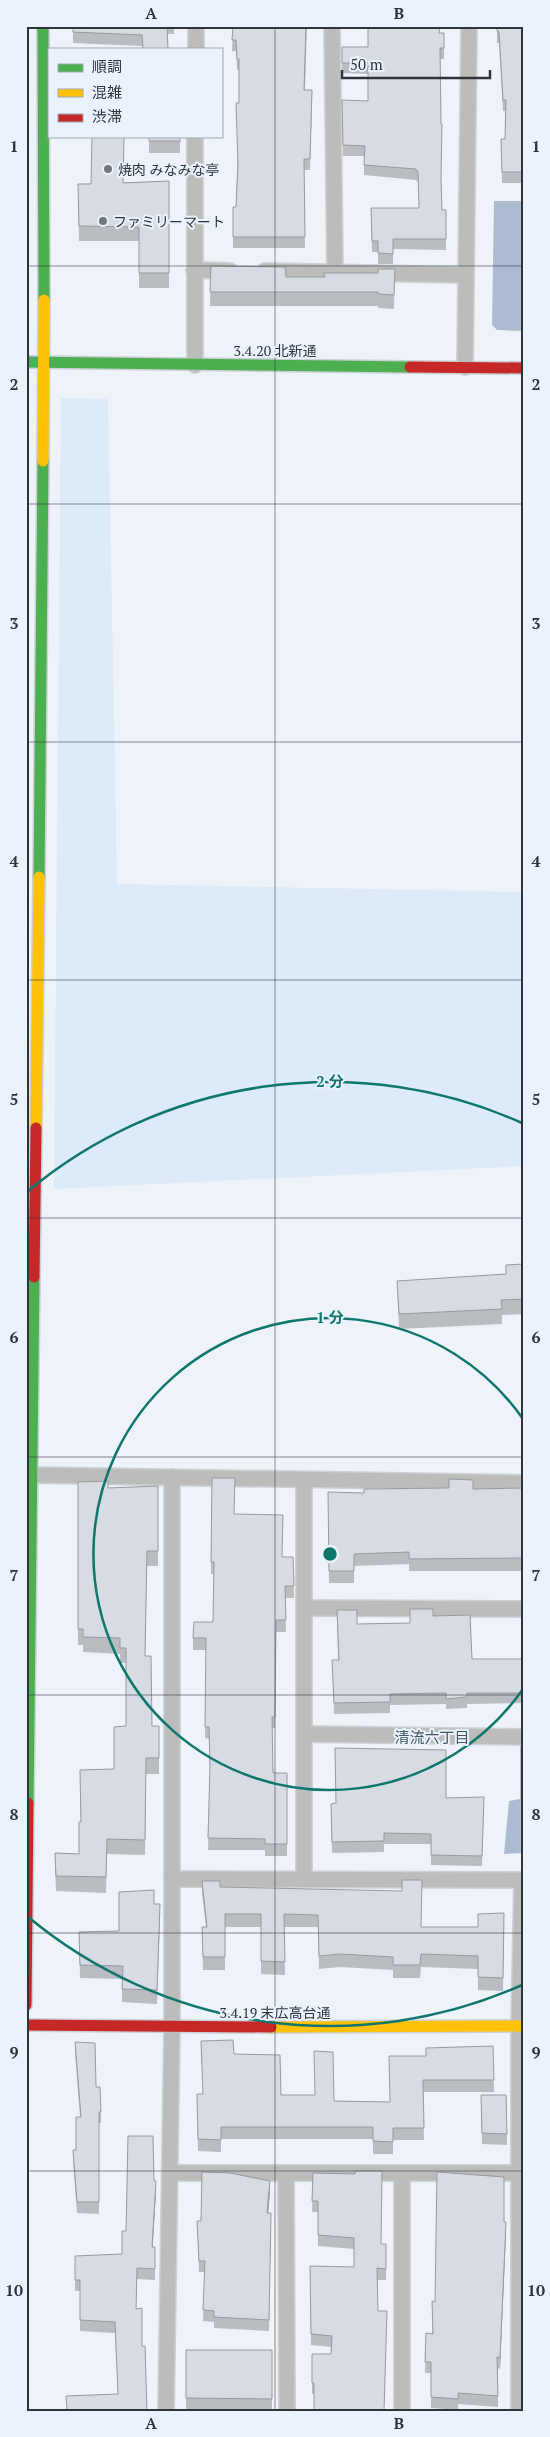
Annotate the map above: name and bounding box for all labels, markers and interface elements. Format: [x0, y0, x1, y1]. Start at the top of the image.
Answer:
text: A [145, 2, 157, 24]
text: B [394, 2, 404, 24]
legend [48, 48, 222, 138]
scale bar [342, 48, 490, 80]
text: 50 m [350, 54, 383, 74]
text: 順調 [92, 56, 122, 76]
text: 混雑 [92, 82, 122, 102]
text: 渋滞 [92, 106, 122, 126]
text: 1 [9, 135, 19, 157]
text: 1 [531, 135, 541, 157]
place label: 焼肉 みなみな亭 [118, 160, 219, 179]
marker: 焼肉 みなみな亭 [102, 163, 114, 175]
place label: ファミリーマート [113, 212, 225, 231]
marker: ファミリーマート [97, 215, 109, 227]
street label: 3.4.20 北新通 [233, 341, 317, 360]
text: 2 [9, 373, 19, 395]
text: 2 [531, 373, 541, 395]
text: 3 [9, 612, 19, 634]
text: 3 [531, 612, 541, 634]
text: 4 [9, 850, 19, 872]
text: 4 [531, 850, 541, 872]
text: 2 分 [316, 1071, 344, 1091]
text: 5 [9, 1088, 19, 1110]
text: 5 [531, 1088, 541, 1110]
text: 1 分 [316, 1307, 344, 1327]
text: 6 [9, 1326, 19, 1348]
text: 6 [531, 1326, 541, 1348]
centre of rings [321, 1545, 339, 1563]
text: 7 [9, 1564, 19, 1586]
text: 7 [531, 1564, 541, 1586]
district label: 清流六丁目 [394, 1727, 470, 1747]
text: 8 [9, 1803, 19, 1825]
text: 8 [531, 1803, 541, 1825]
street label: 3.4.19 末広高台通 [219, 2003, 331, 2022]
text: 9 [9, 2041, 19, 2063]
text: 9 [531, 2041, 541, 2063]
text: 10 [5, 2279, 23, 2301]
text: 10 [527, 2279, 545, 2301]
text: A [145, 2412, 157, 2434]
text: B [394, 2412, 404, 2434]

